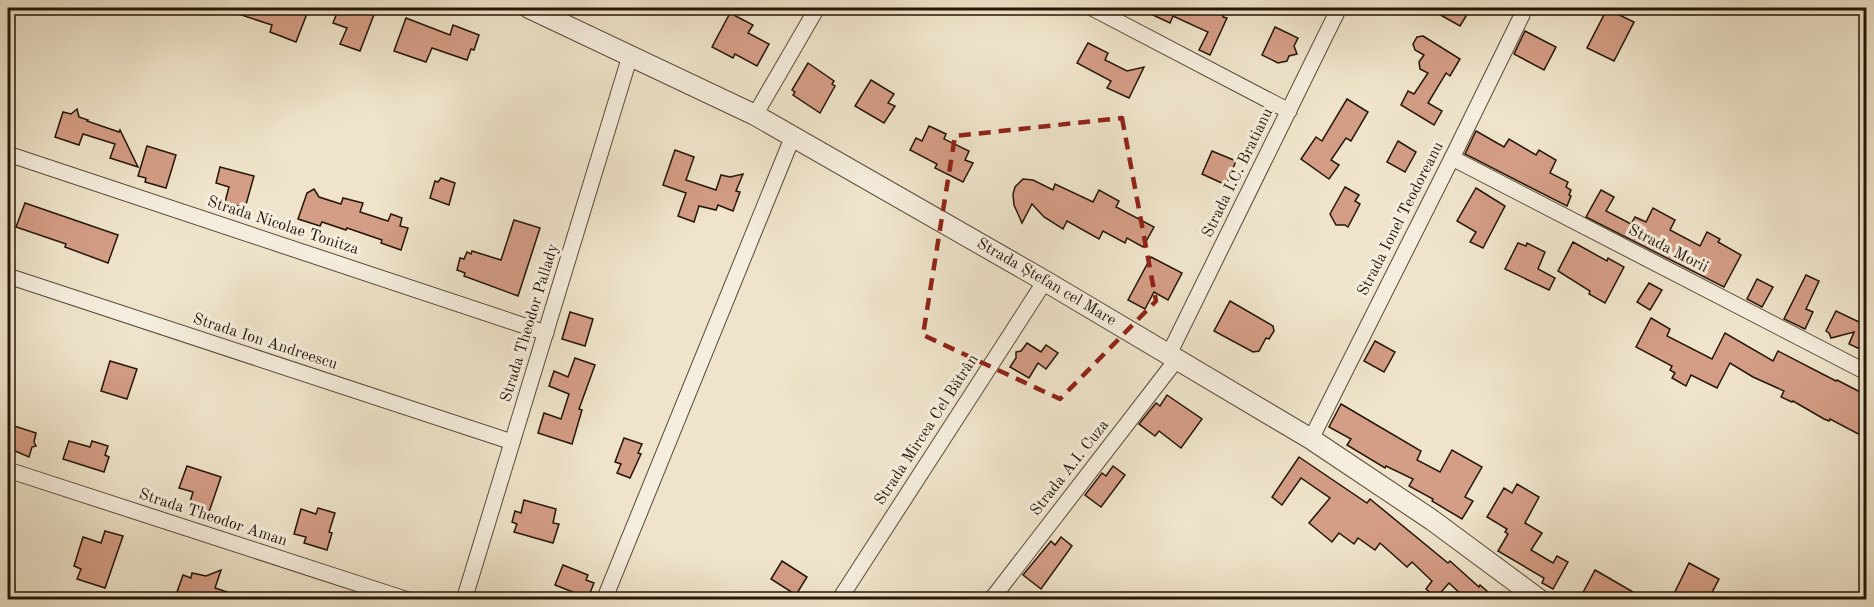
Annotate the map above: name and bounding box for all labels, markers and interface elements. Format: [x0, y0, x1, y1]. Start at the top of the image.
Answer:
street label: Strada I.C. Bratianu [1200, 105, 1276, 240]
street label: Strada Ionel Teodoreanu [1355, 139, 1447, 299]
street label: Strada Nicolae Tonitza [205, 194, 361, 258]
street label: Strada Morii [1625, 222, 1711, 276]
street label: Strada Ștefan cel Mare [974, 236, 1119, 329]
street label: Strada Theodor Pallady [498, 241, 562, 404]
street label: Strada Ion Andreescu [191, 311, 340, 373]
street label: Strada Mircea Cel Bătrân [872, 351, 982, 508]
street label: Strada A.I. Cuza [1028, 417, 1112, 519]
street label: Strada Theodor Aman [137, 486, 289, 550]

